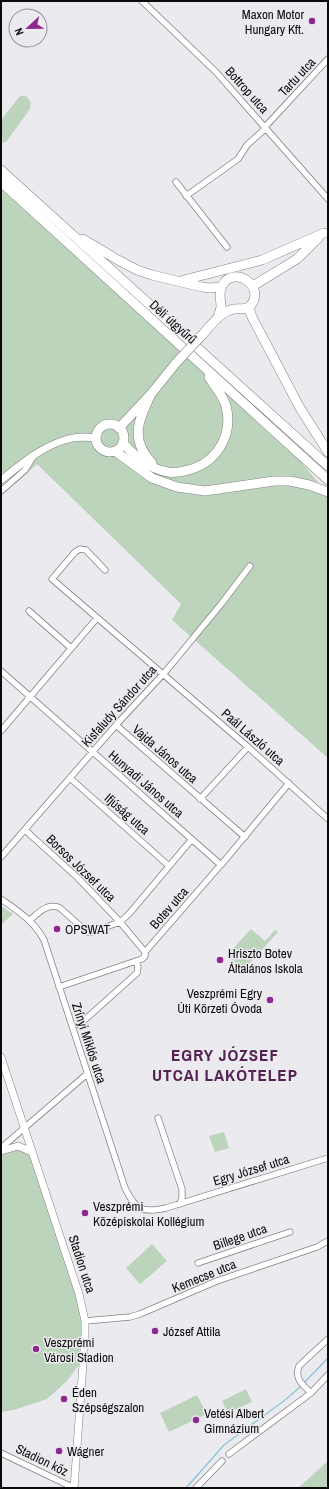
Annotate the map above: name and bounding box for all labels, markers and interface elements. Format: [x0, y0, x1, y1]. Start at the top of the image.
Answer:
place label: Maxon Motor Hungary Kft. [242, 6, 304, 38]
north arrow [8, 8, 48, 48]
marker: Maxon Motor Hungary Kft. [307, 16, 317, 26]
text: N [11, 26, 26, 37]
street label: Tartu utca [275, 54, 319, 100]
street label: Bottrop utca [221, 63, 273, 117]
street label: Déli útgyűrű [146, 296, 200, 348]
street label: Kisfaludy Sándor utca [78, 662, 160, 750]
street label: Paál László utca [218, 705, 288, 769]
street label: Vajda János utca [129, 721, 201, 787]
street label: Hunyadi János utca [105, 747, 187, 821]
street label: Ifjúság utca [101, 790, 153, 838]
street label: Borsos József utca [43, 831, 119, 905]
street label: Botev utca [146, 883, 192, 933]
place label: OPSWAT [65, 921, 111, 938]
marker: OPSWAT [52, 924, 62, 934]
place label: Hriszto Botev Általános Iskola [227, 945, 303, 977]
marker: Hriszto Botev Általános Iskola [215, 955, 225, 965]
place label: Veszprémi Egry Úti Körzeti Óvoda [177, 985, 263, 1017]
marker: Veszprémi Egry Úti Körzeti Óvoda [265, 995, 275, 1005]
street label: Zrínyi Miklós utca [68, 1000, 110, 1086]
district label: EGRY JÓZSEF UTCAI LAKÓTELEP [152, 1043, 298, 1086]
street label: Egry József utca [211, 1150, 291, 1190]
place label: Veszprémi Középiskolai Kollégium [93, 1198, 205, 1230]
marker: Veszprémi Középiskolai Kollégium [80, 1208, 90, 1218]
street label: Billege utca [211, 1220, 269, 1254]
street label: Stadion utca [65, 1233, 99, 1295]
street label: Kemecse utca [169, 1255, 239, 1297]
place label: József Attila [163, 1323, 221, 1340]
marker: József Attila [150, 1326, 160, 1336]
place label: Veszprémi Városi Stadion [44, 1334, 114, 1366]
marker: Veszprémi Városi Stadion [31, 1344, 41, 1354]
place label: Éden Szépségszalon [72, 1384, 144, 1416]
marker: Éden Szépségszalon [59, 1394, 69, 1404]
place label: Vetési Albert Gimnázium [204, 1405, 264, 1437]
marker: Vetési Albert Gimnázium [191, 1415, 201, 1425]
street label: Stadion köz [13, 1440, 71, 1480]
place label: Wágner [67, 1443, 104, 1460]
marker: Wágner [54, 1446, 64, 1456]

